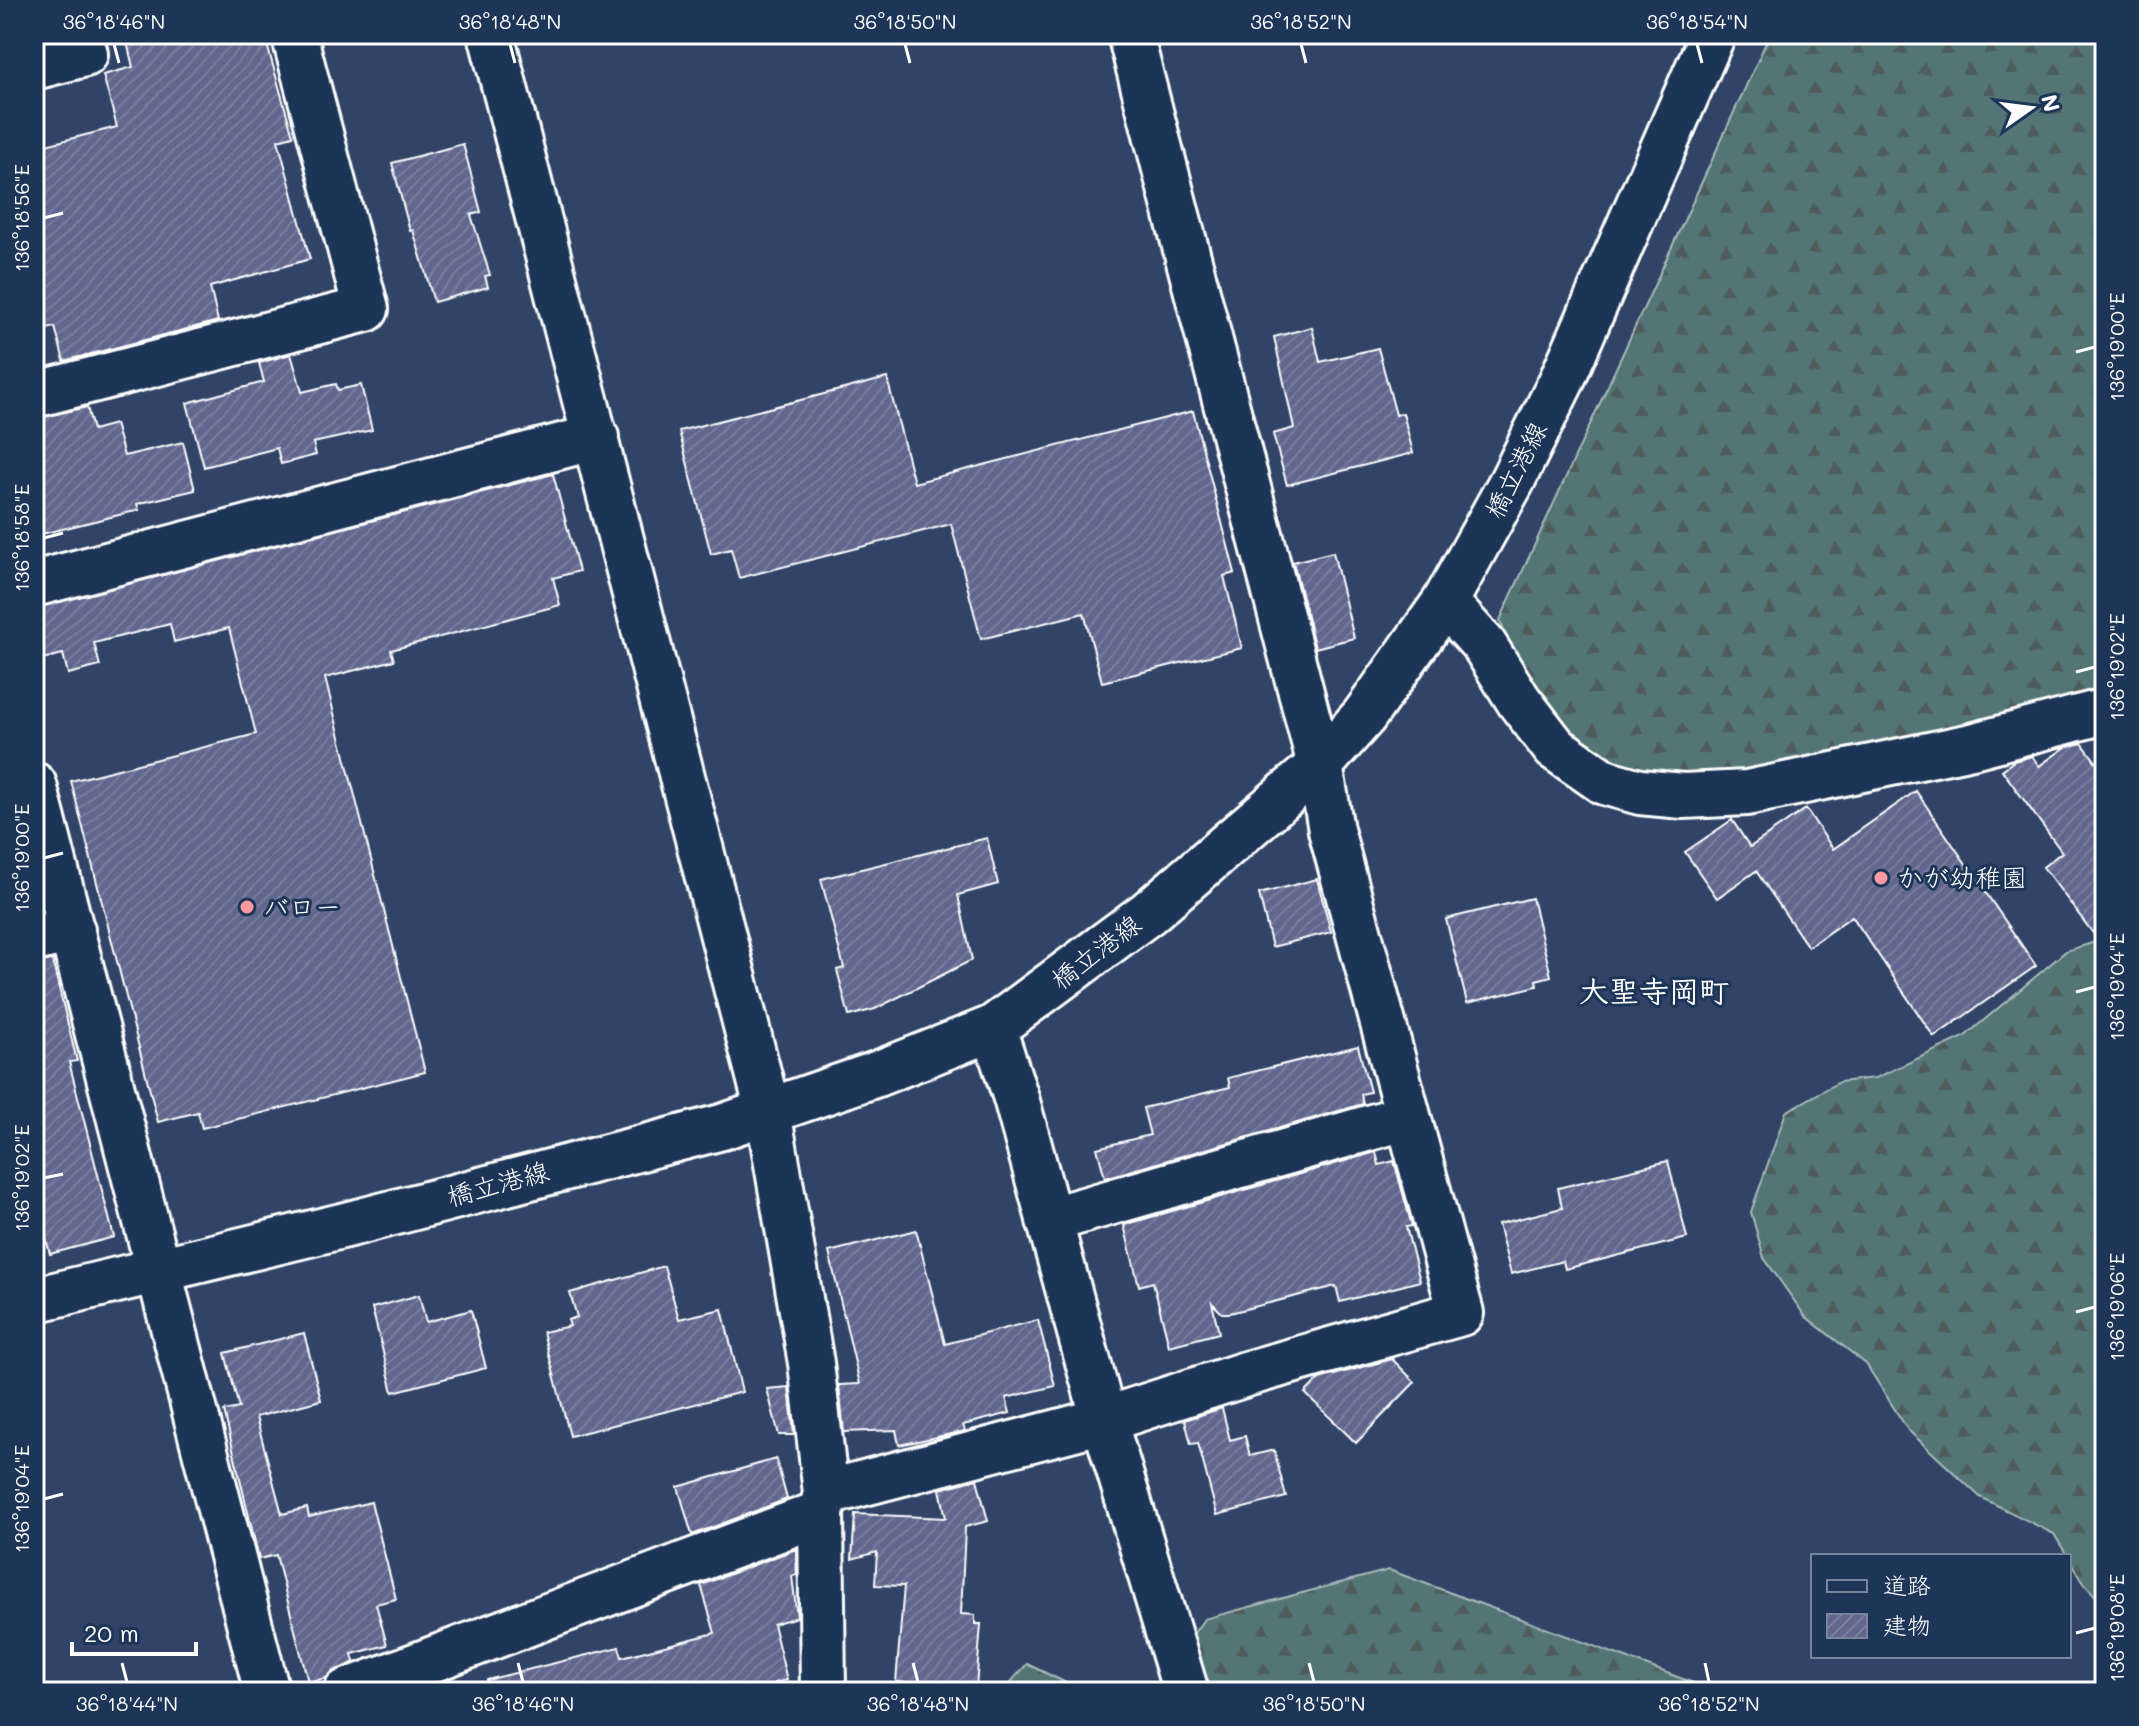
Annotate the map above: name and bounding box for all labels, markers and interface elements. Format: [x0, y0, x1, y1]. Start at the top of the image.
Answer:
text: 36°18'46"N [63, 8, 165, 34]
text: 36°18'48"N [459, 8, 561, 34]
text: 36°18'50"N [854, 8, 956, 34]
text: 36°18'52"N [1250, 8, 1352, 34]
text: 36°18'54"N [1646, 8, 1748, 34]
north arrow [1991, 68, 2071, 148]
text: N [2035, 91, 2067, 115]
text: 136°18'56"E [8, 164, 34, 272]
text: 136°19'00"E [2103, 293, 2129, 401]
street label: 橋立港線 [1476, 415, 1554, 524]
text: 136°18'58"E [8, 484, 34, 592]
text: 136°19'02"E [2103, 613, 2129, 721]
text: 136°19'00"E [8, 804, 34, 912]
place label: かが幼稚園 [1897, 860, 2027, 894]
marker: かが幼稚園 [1872, 869, 1890, 887]
place label: バロー [263, 889, 341, 923]
marker: バロー [238, 898, 256, 916]
street label: 橋立港線 [1044, 906, 1147, 996]
text: 136°19'04"E [2103, 933, 2129, 1041]
district label: 大聖寺岡町 [1579, 970, 1729, 1010]
text: 136°19'02"E [8, 1124, 34, 1232]
street label: 橋立港線 [443, 1153, 552, 1213]
text: 136°19'06"E [2103, 1253, 2129, 1361]
text: 136°19'04"E [8, 1445, 34, 1553]
legend [1811, 1554, 2071, 1658]
text: 道路 [1883, 1569, 1931, 1600]
text: 136°19'08"E [2103, 1574, 2129, 1682]
scale bar [72, 1606, 196, 1656]
text: 建物 [1883, 1609, 1931, 1640]
text: 20 m [84, 1617, 139, 1648]
text: 36°18'44"N [76, 1690, 178, 1716]
text: 36°18'46"N [472, 1690, 574, 1716]
text: 36°18'48"N [867, 1690, 969, 1716]
text: 36°18'50"N [1263, 1690, 1365, 1716]
text: 36°18'52"N [1658, 1690, 1760, 1716]

